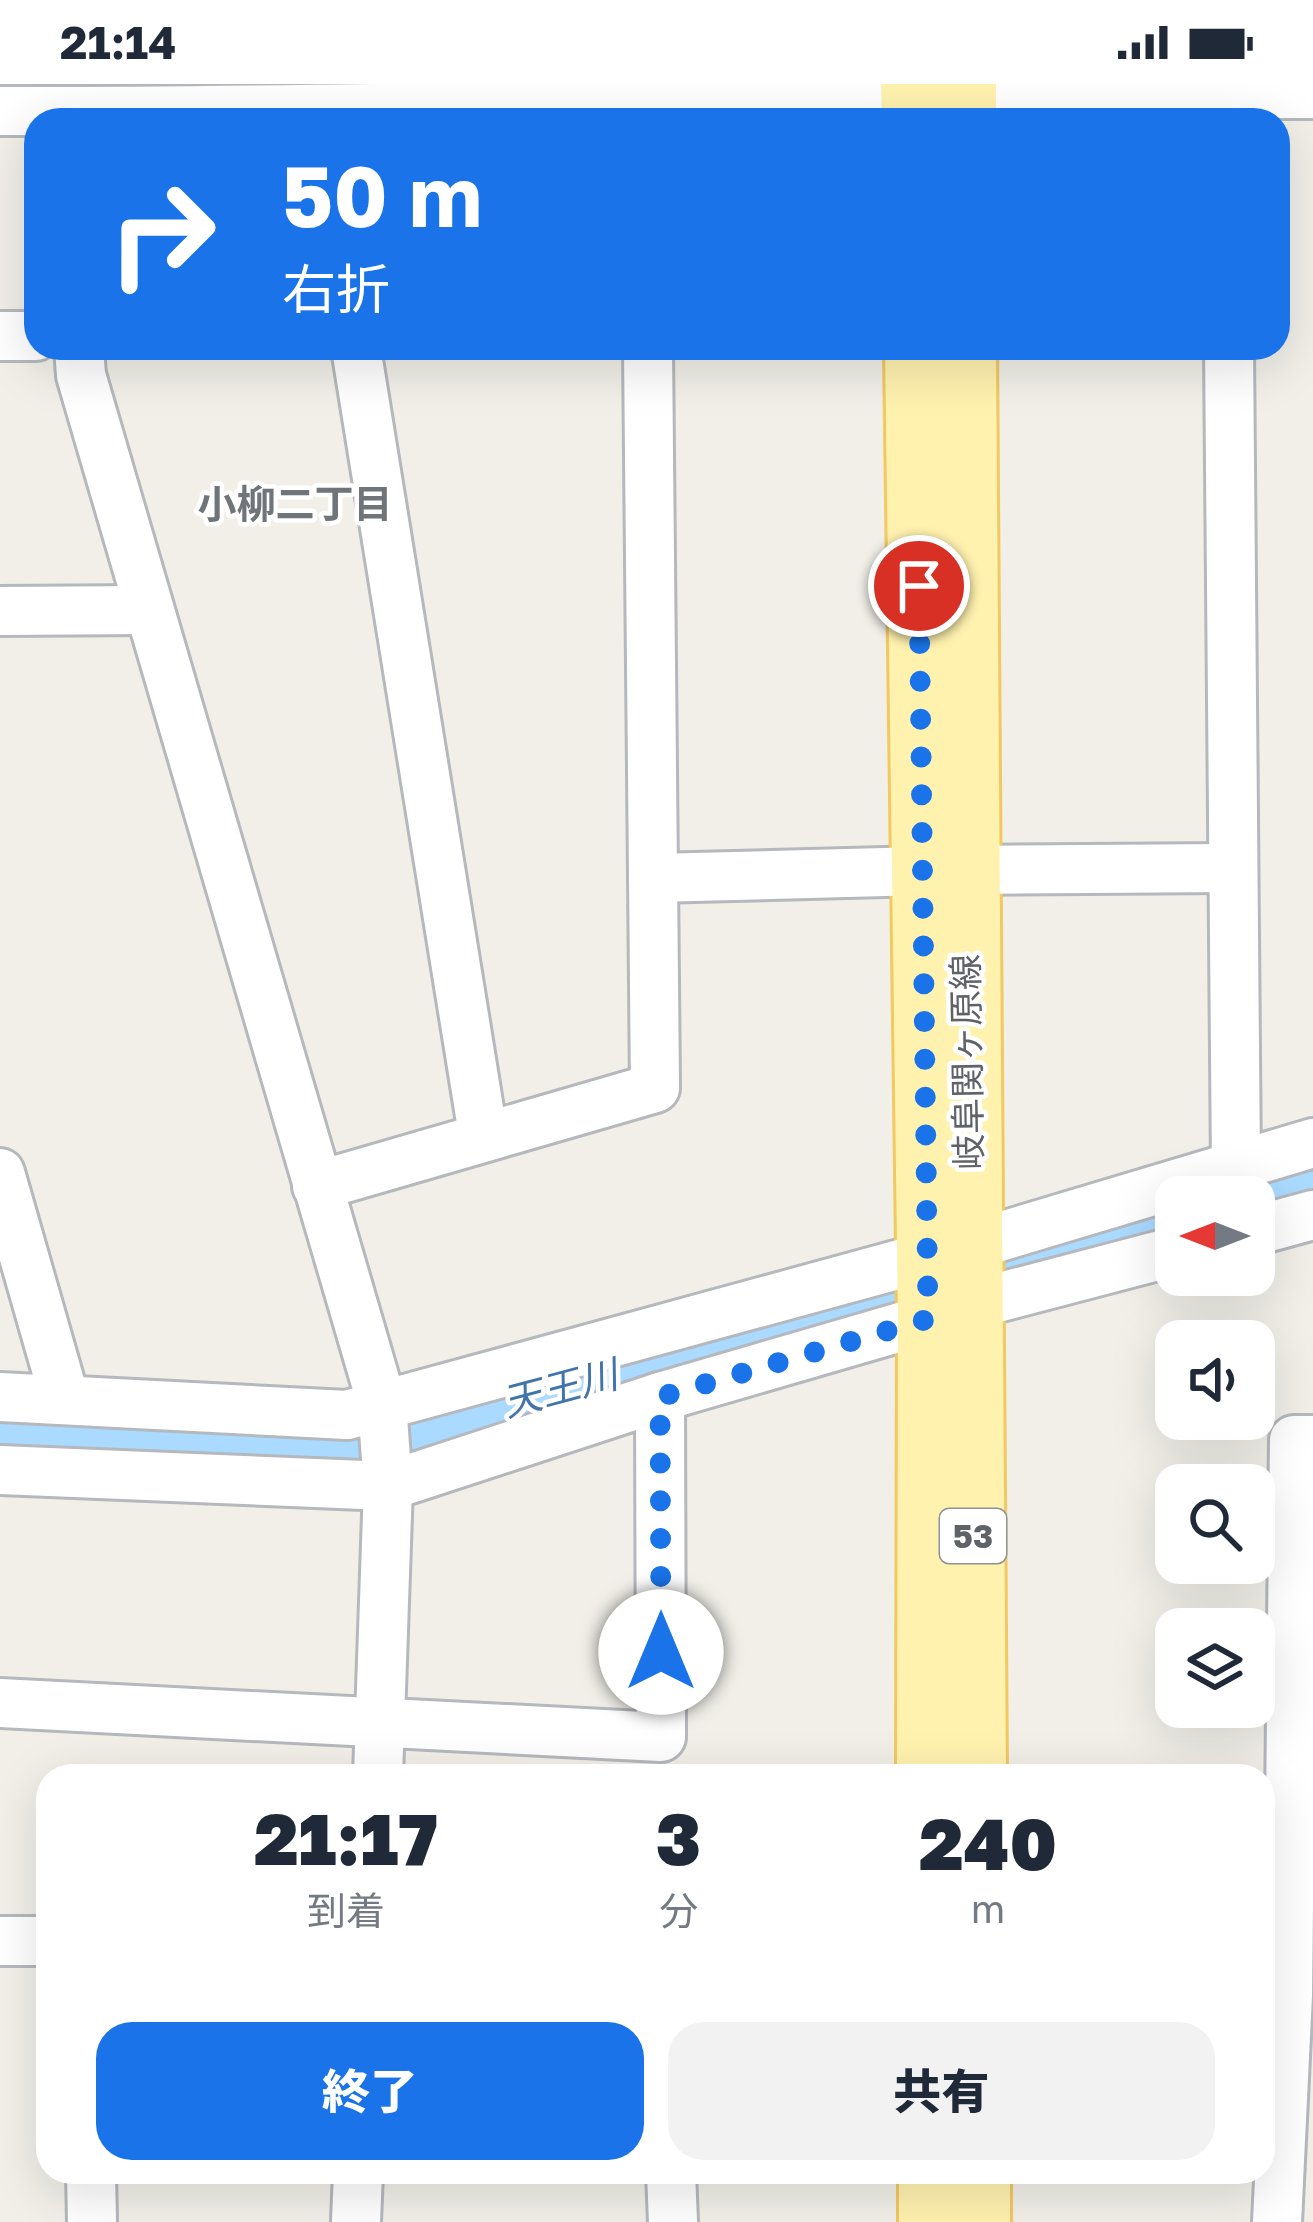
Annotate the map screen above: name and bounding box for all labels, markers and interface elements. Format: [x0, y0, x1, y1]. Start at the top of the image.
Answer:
text: 21:14 [60, 15, 176, 69]
text: 50 m [282, 145, 482, 245]
icon: right [84, 156, 240, 312]
text: 右折 [282, 256, 390, 321]
district label: 小柳二丁目 [197, 480, 393, 527]
pin [868, 535, 970, 637]
icon: arrive [886, 553, 952, 619]
street label: 岐阜関ヶ原線 [943, 954, 990, 1170]
north arrow [1155, 1176, 1275, 1296]
map controls [1155, 1176, 1275, 1728]
button: sound [1155, 1320, 1275, 1440]
water label: 天王川 [497, 1349, 626, 1425]
button: search [1155, 1464, 1275, 1584]
road number: 53 [940, 1509, 1006, 1563]
position arrow [598, 1589, 724, 1715]
button: layers [1155, 1608, 1275, 1728]
text: 21:17 [254, 1794, 438, 1881]
text: 3 [656, 1794, 701, 1881]
text: 240 [919, 1799, 1057, 1886]
text: m [971, 1885, 1005, 1932]
text: 到着 [307, 1887, 385, 1934]
text: 分 [659, 1887, 698, 1934]
button: 終了 [96, 2022, 644, 2160]
button: 共有 [668, 2022, 1215, 2160]

